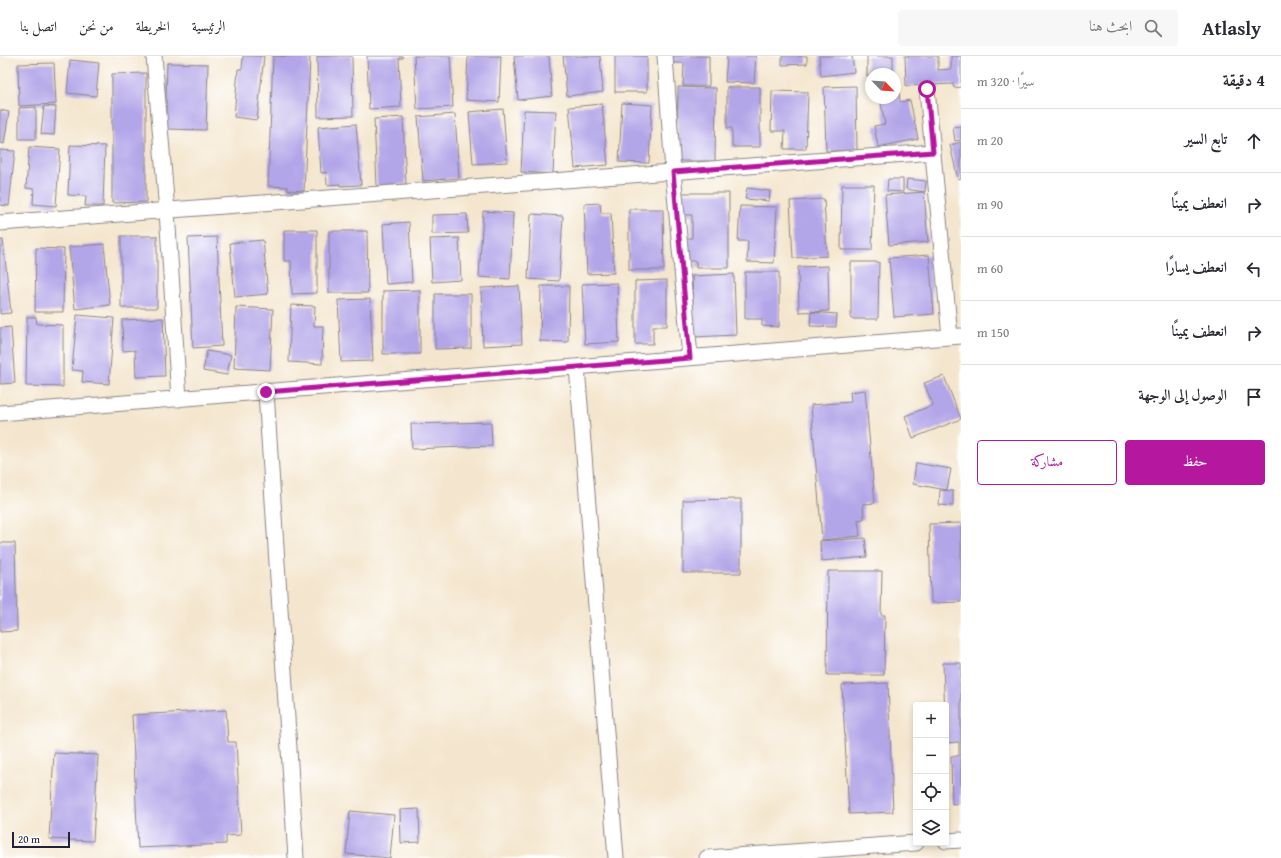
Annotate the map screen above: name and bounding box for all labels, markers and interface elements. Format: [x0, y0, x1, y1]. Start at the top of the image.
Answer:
search box [898, 10, 1178, 46]
text: Atlasly [1202, 14, 1261, 42]
text: ابحث هنا [1089, 15, 1132, 36]
text: اتصل بنا [20, 16, 57, 36]
text: من نحن [79, 16, 114, 36]
text: الخريطة [136, 16, 170, 36]
text: الرئيسية [192, 16, 225, 36]
icon: search [1142, 17, 1164, 39]
text: 4 دقيقة [1223, 67, 1265, 92]
north arrow [865, 68, 901, 104]
text: سيرًا · 320 m [977, 72, 1035, 91]
route start [918, 80, 936, 98]
text: تابع السير [1185, 128, 1227, 149]
icon: ahead [1243, 130, 1265, 152]
text: 20 m [977, 131, 1003, 150]
text: انعطف يمينًا [1171, 192, 1227, 213]
icon: right [1243, 194, 1265, 216]
text: 90 m [977, 195, 1003, 214]
text: انعطف يسارًا [1165, 256, 1227, 277]
icon: left [1243, 258, 1265, 280]
text: 60 m [977, 259, 1003, 278]
text: انعطف يمينًا [1171, 320, 1227, 341]
icon: right [1243, 322, 1265, 344]
text: 150 m [977, 323, 1009, 342]
route end [257, 383, 275, 401]
text: الوصول إلى الوجهة [1138, 384, 1227, 405]
icon: arrive [1243, 386, 1265, 408]
button: مشاركة [977, 440, 1117, 485]
button: حفظ [1125, 440, 1265, 485]
map controls [913, 702, 949, 846]
button: + [913, 702, 949, 738]
button: − [913, 738, 949, 774]
button: locate [913, 774, 949, 810]
button: layers [913, 810, 949, 846]
scale bar [12, 830, 70, 849]
text: 20 m [18, 831, 40, 847]

